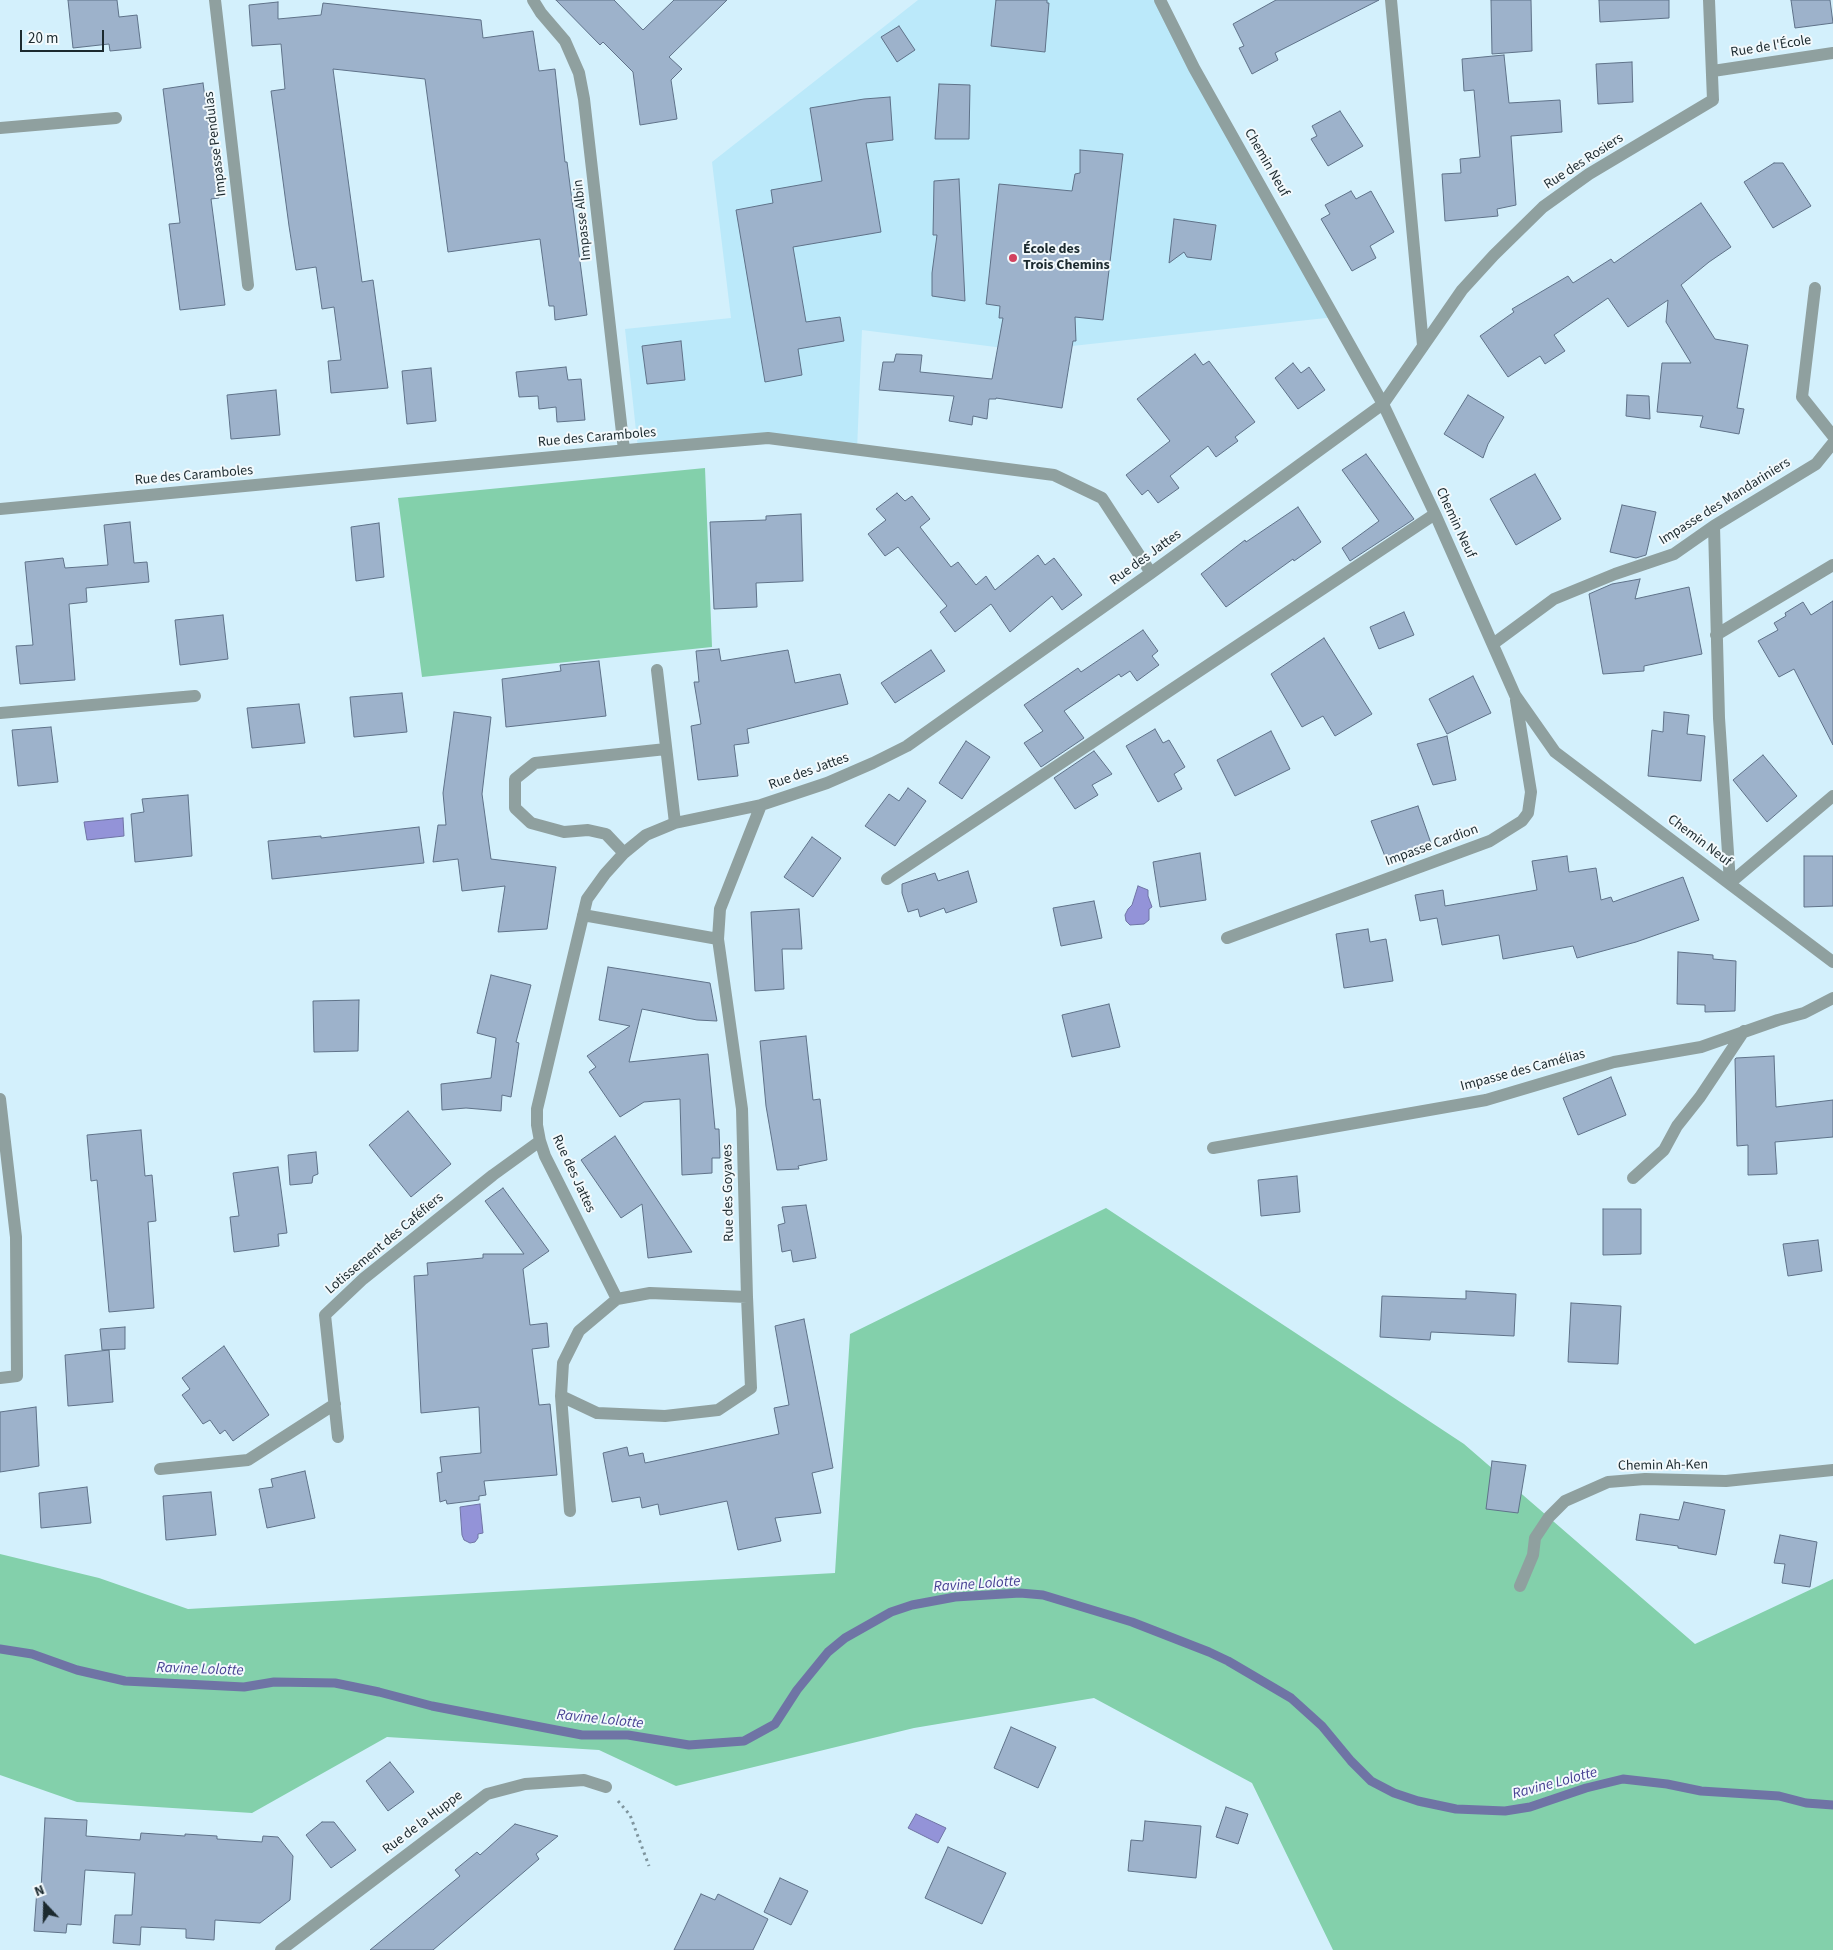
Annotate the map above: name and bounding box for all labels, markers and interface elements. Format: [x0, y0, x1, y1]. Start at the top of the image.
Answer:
scale bar [22, 20, 106, 52]
text: 20 m [28, 28, 58, 49]
street label: Rue de l'École [1730, 32, 1812, 62]
street label: Impasse Pendulas [201, 91, 231, 197]
street label: Chemin Neuf [1240, 126, 1292, 200]
street label: Rue des Rosiers [1541, 130, 1627, 194]
street label: Impasse Albin [570, 179, 596, 261]
place label: École des Trois Chemins [1023, 242, 1110, 274]
marker: École des Trois Chemins [1007, 252, 1019, 264]
street label: Rue des Caramboles [537, 424, 657, 452]
street label: Impasse des Mandariniers [1656, 455, 1794, 549]
street label: Rue des Caramboles [134, 462, 254, 490]
street label: Chemin Neuf [1431, 485, 1479, 561]
street label: Rue des Jattes [1107, 526, 1185, 590]
street label: Rue des Jattes [767, 750, 851, 794]
street label: Chemin Neuf [1664, 811, 1734, 871]
street label: Impasse Cardion [1383, 821, 1481, 871]
street label: Impasse des Camélias [1459, 1046, 1587, 1096]
street label: Rue des Jattes [548, 1132, 598, 1216]
street label: Rue des Goyaves [720, 1144, 738, 1242]
street label: Lotissement des Caféfiers [323, 1190, 447, 1298]
street label: Chemin Ah-Ken [1618, 1457, 1708, 1475]
water label: Ravine Lolotte [933, 1573, 1021, 1597]
water label: Ravine Lolotte [156, 1659, 244, 1681]
water label: Ravine Lolotte [556, 1706, 644, 1734]
water label: Ravine Lolotte [1511, 1764, 1599, 1804]
street label: Rue de la Huppe [380, 1788, 466, 1858]
north arrow [20, 1880, 70, 1930]
text: N [32, 1880, 48, 1902]

